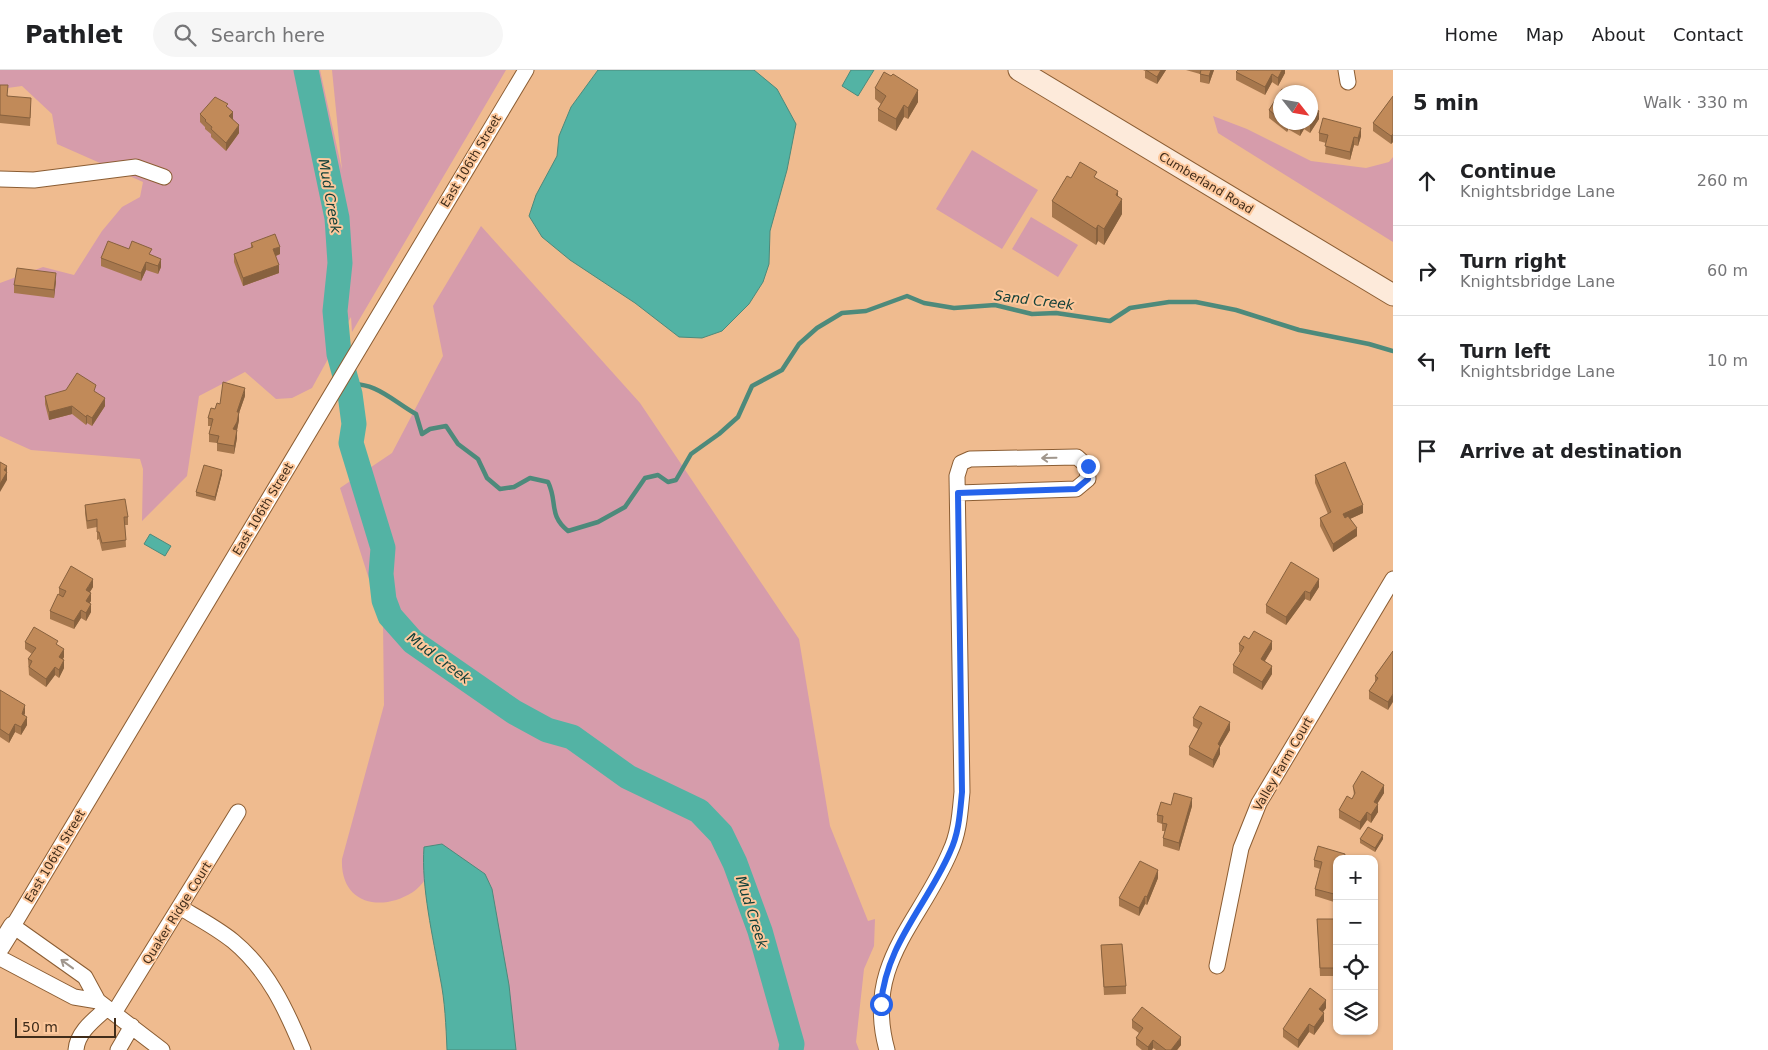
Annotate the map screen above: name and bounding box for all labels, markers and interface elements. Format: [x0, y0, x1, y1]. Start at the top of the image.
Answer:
search box [153, 12, 503, 57]
text: Pathlet [25, 21, 123, 49]
icon: search [171, 21, 199, 49]
text: Search here [211, 24, 325, 46]
text: Home [1445, 24, 1498, 45]
text: Map [1526, 24, 1564, 45]
text: About [1592, 24, 1645, 45]
text: Contact [1673, 24, 1743, 45]
north arrow [1273, 85, 1318, 130]
text: 5 min [1413, 91, 1479, 115]
text: Walk · 330 m [1643, 93, 1748, 112]
street label: East 106th Street [438, 112, 504, 210]
street label: Cumberland Road [1156, 149, 1256, 217]
water label: Mud Creek [316, 158, 345, 235]
text: Continue [1460, 160, 1556, 182]
icon: ahead [1413, 167, 1441, 195]
text: 260 m [1697, 171, 1748, 190]
text: Knightsbridge Lane [1460, 182, 1615, 201]
text: Turn right [1460, 250, 1566, 272]
icon: right [1413, 257, 1441, 285]
text: 60 m [1707, 261, 1748, 280]
text: Knightsbridge Lane [1460, 272, 1615, 291]
water label: Sand Creek [993, 287, 1076, 313]
text: Turn left [1460, 340, 1551, 362]
icon: left [1413, 347, 1441, 375]
text: 10 m [1707, 351, 1748, 370]
text: Knightsbridge Lane [1460, 362, 1615, 381]
icon: arrive [1413, 437, 1441, 465]
text: Arrive at destination [1460, 440, 1682, 462]
one-way arrow [1041, 453, 1058, 463]
route end [1077, 455, 1100, 478]
street label: East 106th Street [230, 460, 296, 558]
water label: Mud Creek [404, 629, 475, 688]
street label: Valley Farm Court [1250, 714, 1316, 813]
street label: East 106th Street [22, 807, 88, 905]
map controls [1333, 855, 1378, 1035]
button: + [1333, 855, 1378, 900]
street label: Quaker Ridge Court [140, 859, 214, 967]
water label: Mud Creek [733, 874, 771, 951]
button: − [1333, 900, 1378, 945]
button: locate [1333, 945, 1378, 990]
one-way arrow [60, 959, 74, 969]
button: layers [1333, 990, 1378, 1035]
route start [870, 993, 893, 1016]
scale bar [15, 1015, 116, 1038]
text: 50 m [22, 1019, 58, 1035]

